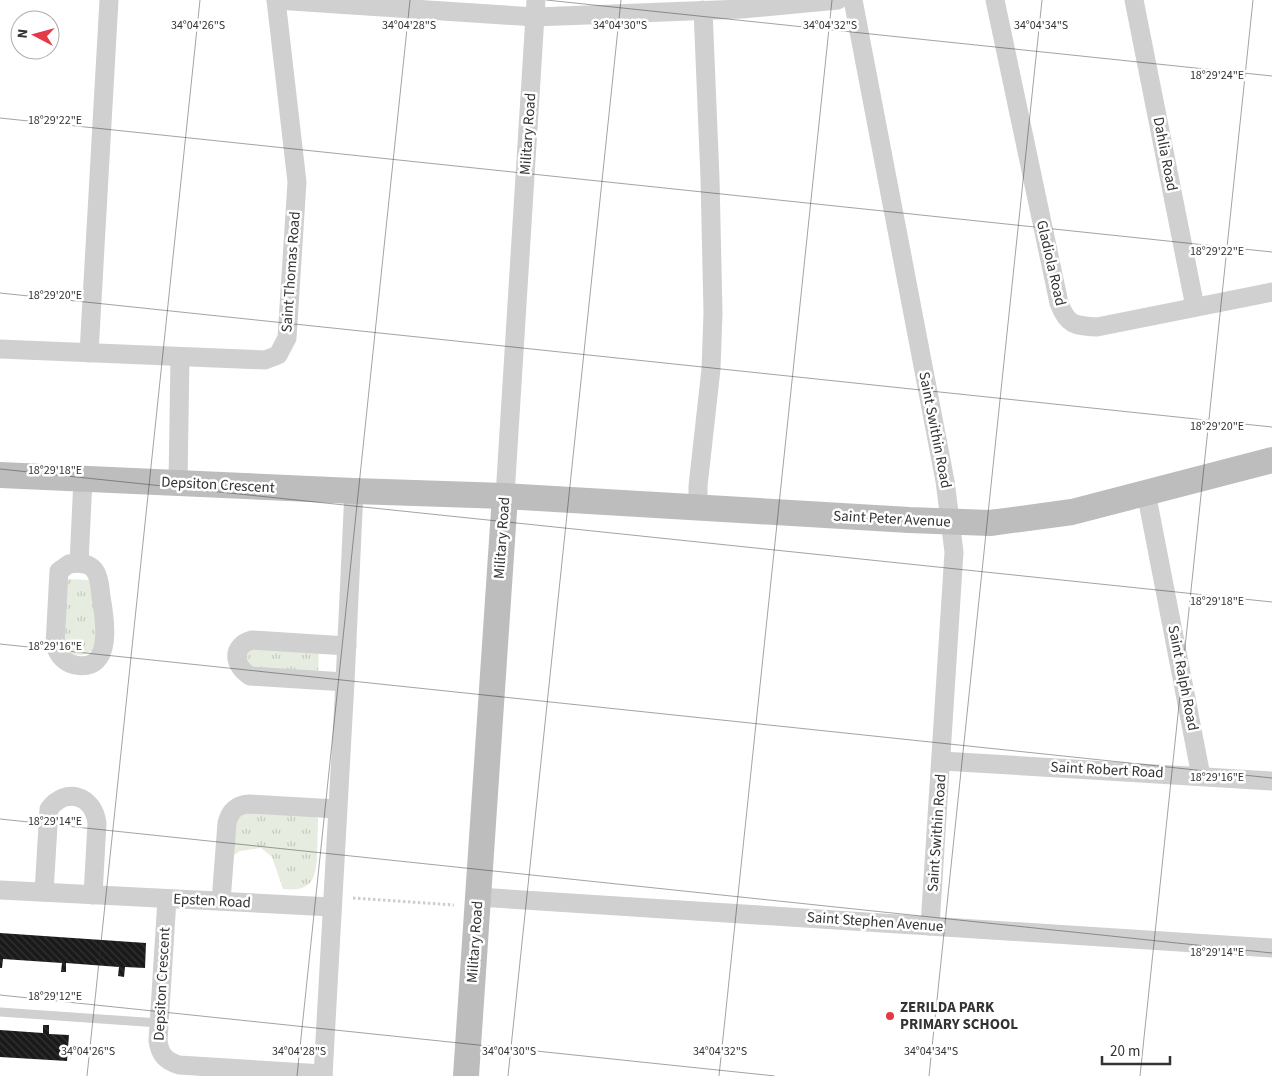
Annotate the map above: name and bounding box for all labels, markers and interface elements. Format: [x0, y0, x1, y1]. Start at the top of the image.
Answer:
north arrow [10, 10, 60, 60]
text: 34°04'26"S [171, 17, 225, 34]
text: 34°04'28"S [382, 17, 436, 34]
text: 34°04'30"S [593, 17, 647, 34]
text: 34°04'32"S [803, 17, 857, 34]
text: 34°04'34"S [1014, 17, 1068, 34]
text: N [13, 28, 33, 39]
text: 18°29'24"E [1190, 67, 1244, 84]
street label: Military Road [515, 92, 541, 176]
text: 18°29'22"E [28, 112, 82, 129]
street label: Dahlia Road [1148, 115, 1182, 193]
street label: Saint Thomas Road [276, 211, 306, 333]
street label: Gladiola Road [1031, 218, 1071, 308]
text: 18°29'22"E [1190, 243, 1244, 260]
text: 18°29'20"E [28, 287, 82, 304]
street label: Saint Swithin Road [913, 370, 957, 490]
text: 18°29'20"E [1190, 418, 1244, 435]
text: 18°29'18"E [28, 462, 82, 479]
street label: Depsiton Crescent [161, 472, 275, 498]
street label: Military Road [489, 496, 515, 580]
street label: Saint Peter Avenue [833, 505, 951, 533]
text: 18°29'18"E [1190, 593, 1244, 610]
street label: Saint Ralph Road [1162, 623, 1204, 733]
text: 18°29'16"E [28, 638, 82, 655]
street label: Saint Robert Road [1050, 757, 1164, 783]
text: 18°29'16"E [1190, 769, 1244, 786]
street label: Saint Swithin Road [922, 773, 952, 893]
text: 18°29'14"E [28, 813, 82, 830]
street label: Epsten Road [173, 888, 251, 914]
street label: Military Road [462, 900, 488, 984]
street label: Saint Stephen Avenue [806, 907, 944, 937]
street label: Depsiton Crescent [149, 927, 175, 1041]
text: 18°29'14"E [1190, 944, 1244, 961]
text: 18°29'12"E [28, 988, 82, 1005]
place label: ZERILDA PARK PRIMARY SCHOOL [900, 997, 1018, 1035]
marker: ZERILDA PARK PRIMARY SCHOOL [884, 1010, 896, 1022]
scale bar [1102, 1034, 1170, 1066]
text: 20 m [1110, 1041, 1140, 1062]
text: 34°04'26"S [61, 1043, 115, 1060]
text: 34°04'28"S [272, 1043, 326, 1060]
text: 34°04'30"S [482, 1043, 536, 1060]
text: 34°04'32"S [693, 1043, 747, 1060]
text: 34°04'34"S [904, 1043, 958, 1060]

